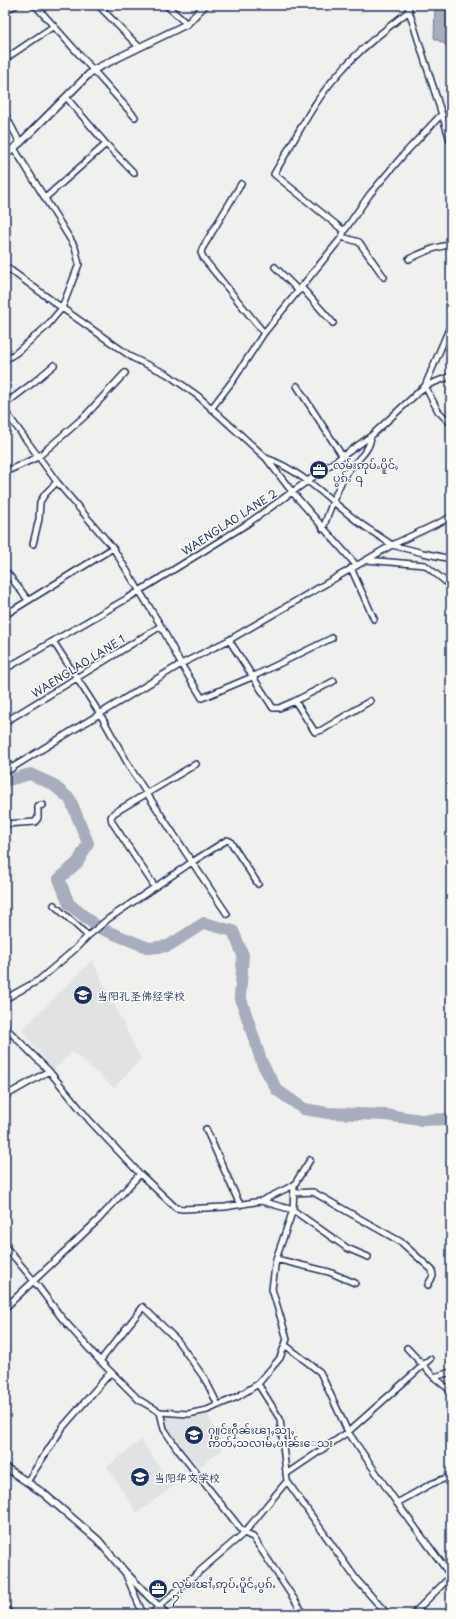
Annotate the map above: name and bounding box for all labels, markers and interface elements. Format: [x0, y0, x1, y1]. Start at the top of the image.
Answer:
place label: လုမ်းဢုပ်ႉပိူင်ႇ ပွၵ်ႉ ႖ [333, 456, 399, 487]
office icon: လုမ်းဢုပ်ႉပိူင်ႇ ပွၵ်ႉ ႖ [308, 459, 330, 481]
street label: WAENGLAO LANE 2 [178, 485, 280, 559]
street label: WAENGLAO LANE 1 [28, 630, 128, 702]
school or university icon: 当阳孔圣佛经学校 [72, 984, 94, 1006]
place label: 当阳孔圣佛经学校 [97, 987, 185, 1004]
place label: ႁူင်းႁဵၼ်းၽႃႇသႃႇ ဢိတ်ႇသလၢမ်ႇပၢၼ်းေသး [208, 1421, 333, 1451]
school or university icon: ႁူင်းႁဵၼ်းၽႃႇသႃႇ ဢိတ်ႇသလၢမ်ႇပၢၼ်းေသး [183, 1424, 205, 1446]
school or university icon: 当阳华文学校 [129, 1466, 151, 1488]
place label: 当阳华文学校 [154, 1469, 220, 1486]
place label: လုမ်းၽၢႆႇဢုပ်ႉပိူင်ႇပွၵ်ႉ ႒ [172, 1575, 276, 1606]
office icon: လုမ်းၽၢႆႇဢုပ်ႉပိူင်ႇပွၵ်ႉ ႒ [147, 1578, 169, 1600]

